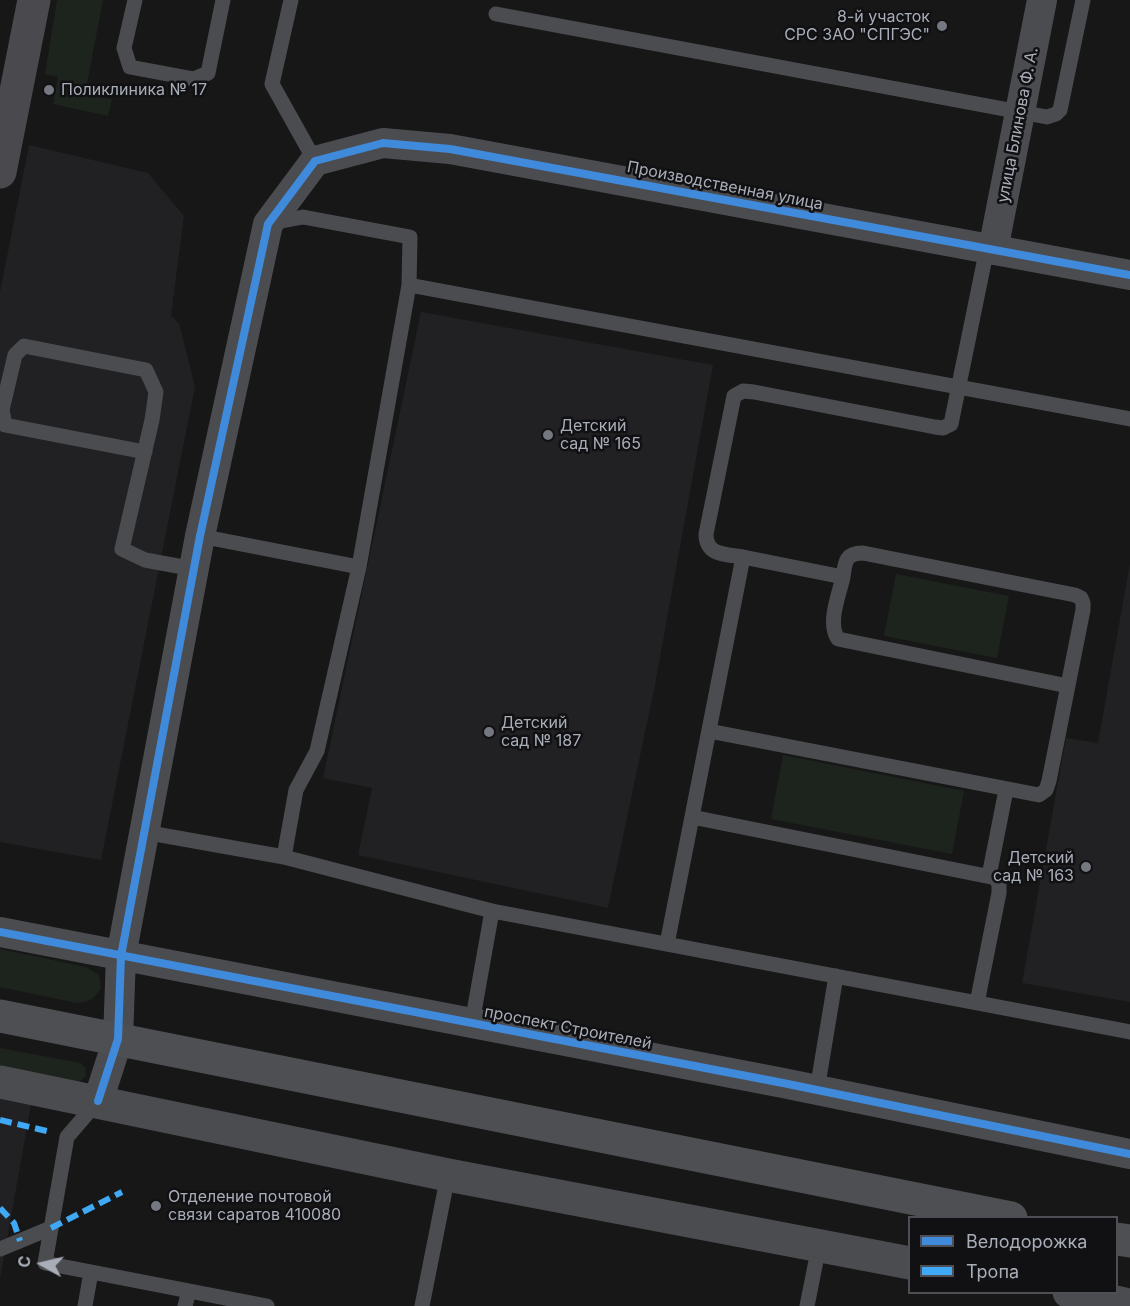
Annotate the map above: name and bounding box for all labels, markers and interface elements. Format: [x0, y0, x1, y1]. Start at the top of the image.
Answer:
place label: 8-й участок СРС ЗАО "СПГЭС" [784, 7, 930, 45]
marker: 8-й участок СРС ЗАО "СПГЭС" [935, 19, 949, 33]
street label: улица Блинова Ф. А. [994, 46, 1042, 204]
place label: Поликлиника № 17 [61, 80, 207, 100]
marker: Поликлиника № 17 [42, 83, 56, 97]
street label: Производственная улица [625, 158, 825, 214]
place label: Детский сад № 165 [560, 416, 641, 454]
marker: Детский сад № 165 [541, 428, 555, 442]
place label: Детский сад № 187 [501, 713, 581, 751]
marker: Детский сад № 187 [482, 725, 496, 739]
place label: Детский сад № 163 [993, 848, 1074, 886]
marker: Детский сад № 163 [1079, 860, 1093, 874]
street label: проспект Строителей [483, 1002, 653, 1054]
place label: Отделение почтовой связи саратов 410080 [168, 1187, 341, 1225]
marker: Отделение почтовой связи саратов 410080 [149, 1199, 163, 1213]
legend [908, 1216, 1118, 1294]
text: Велодорожка [966, 1231, 1087, 1252]
north arrow [12, 1234, 72, 1294]
text: С [13, 1254, 35, 1269]
text: Тропа [966, 1261, 1019, 1282]

